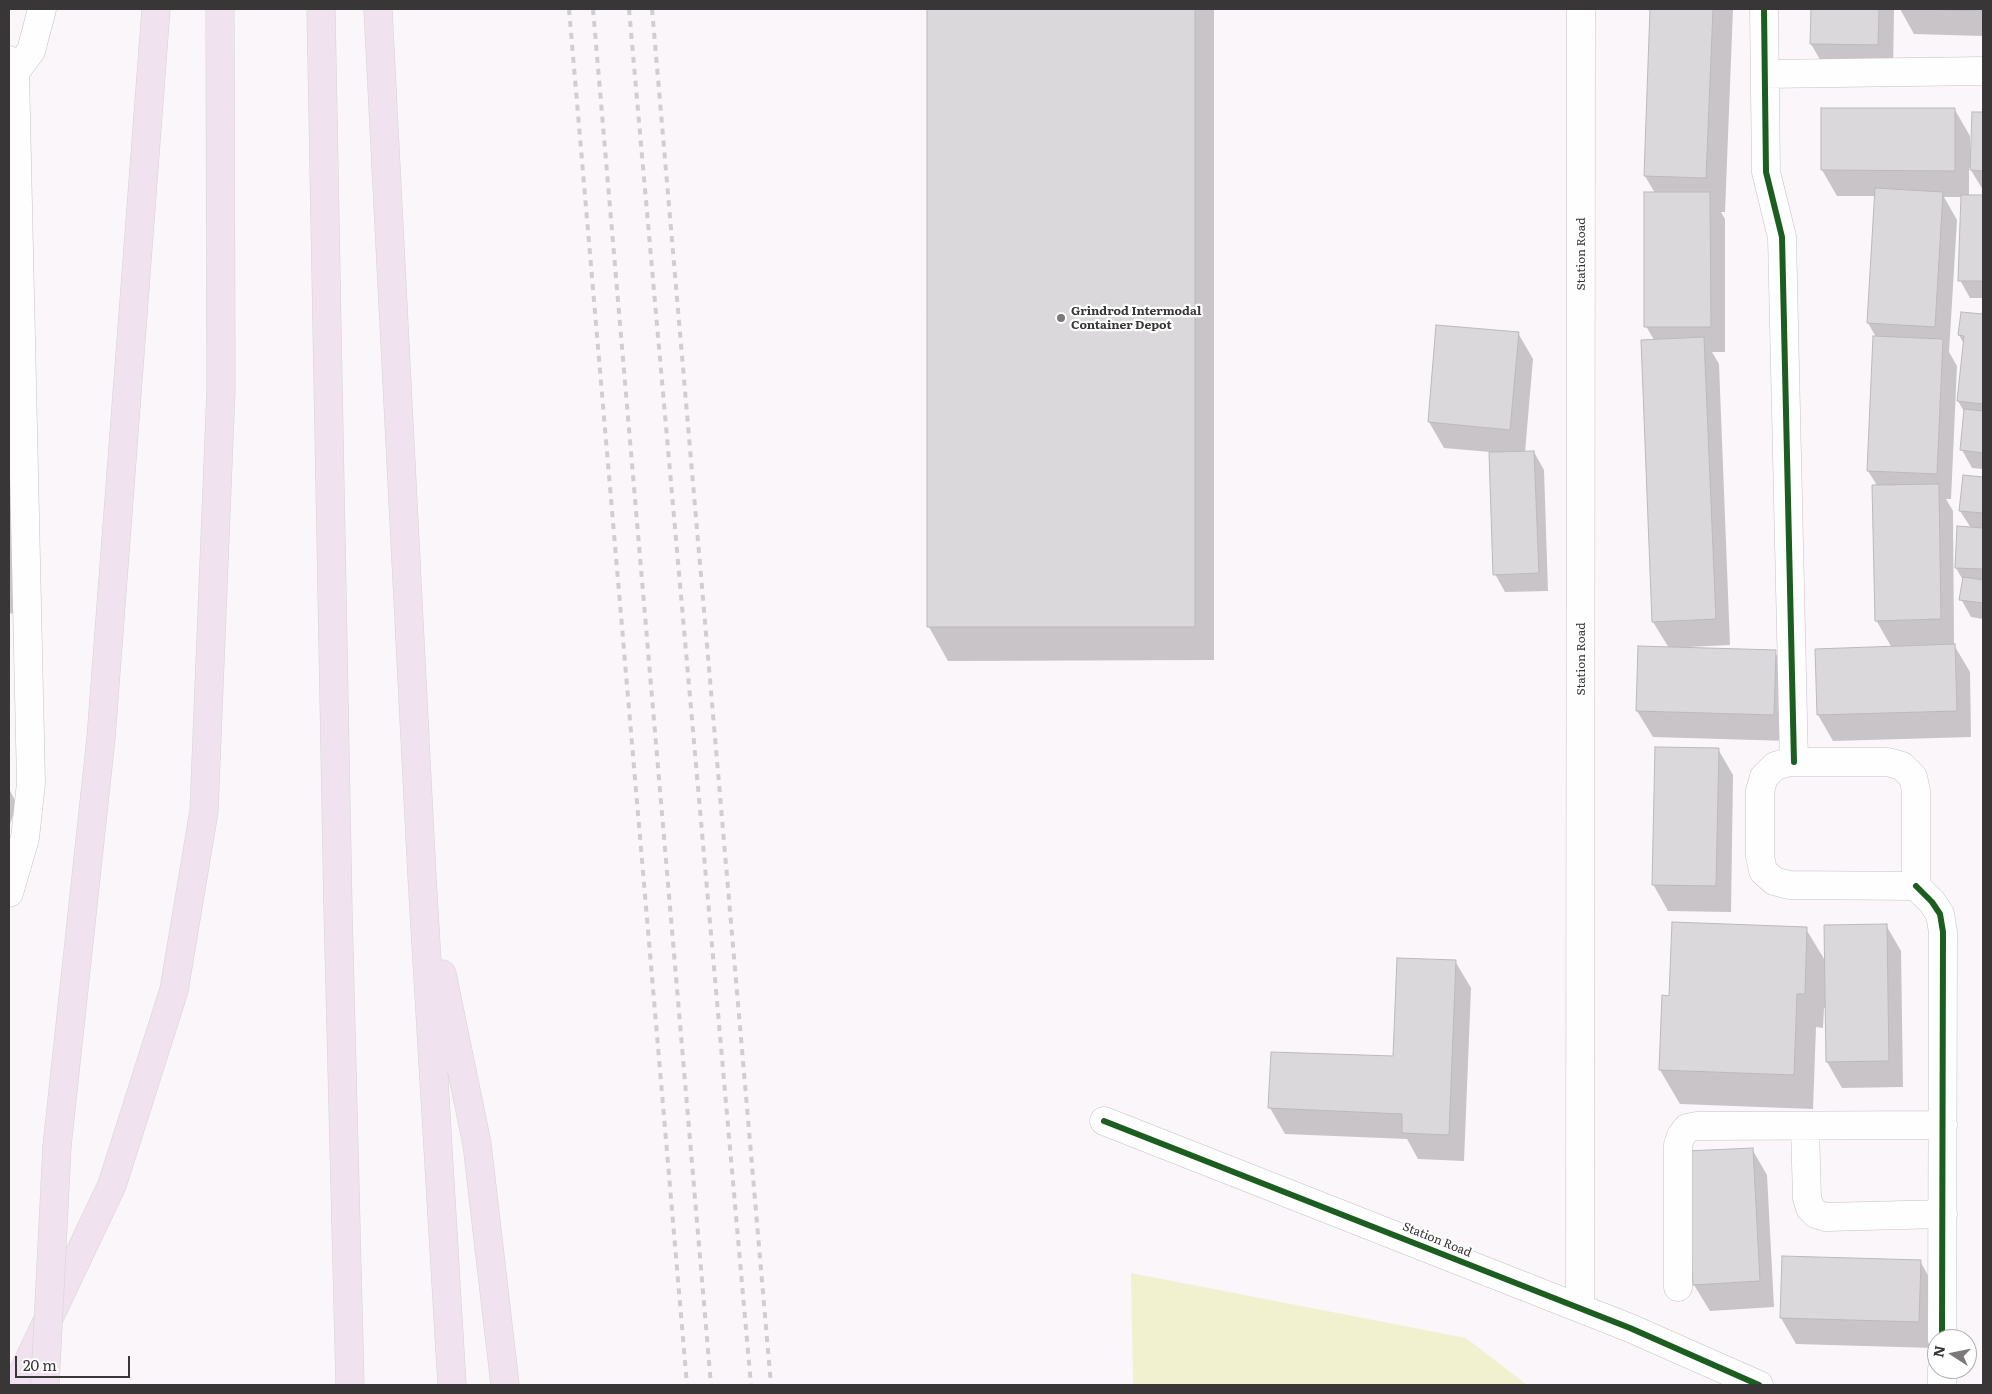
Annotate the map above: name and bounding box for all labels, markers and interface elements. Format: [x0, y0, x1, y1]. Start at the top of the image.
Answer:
street label: Station Road [1574, 217, 1588, 291]
place label: Grindrod Intermodal Container Depot [1071, 304, 1201, 332]
marker: Grindrod Intermodal Container Depot [1055, 312, 1067, 324]
street label: Station Road [1574, 622, 1588, 696]
street label: Station Road [1400, 1220, 1474, 1260]
north arrow [1927, 1329, 1977, 1379]
text: N [1927, 1344, 1949, 1359]
scale bar [18, 1346, 132, 1378]
text: 20 m [23, 1353, 57, 1376]

